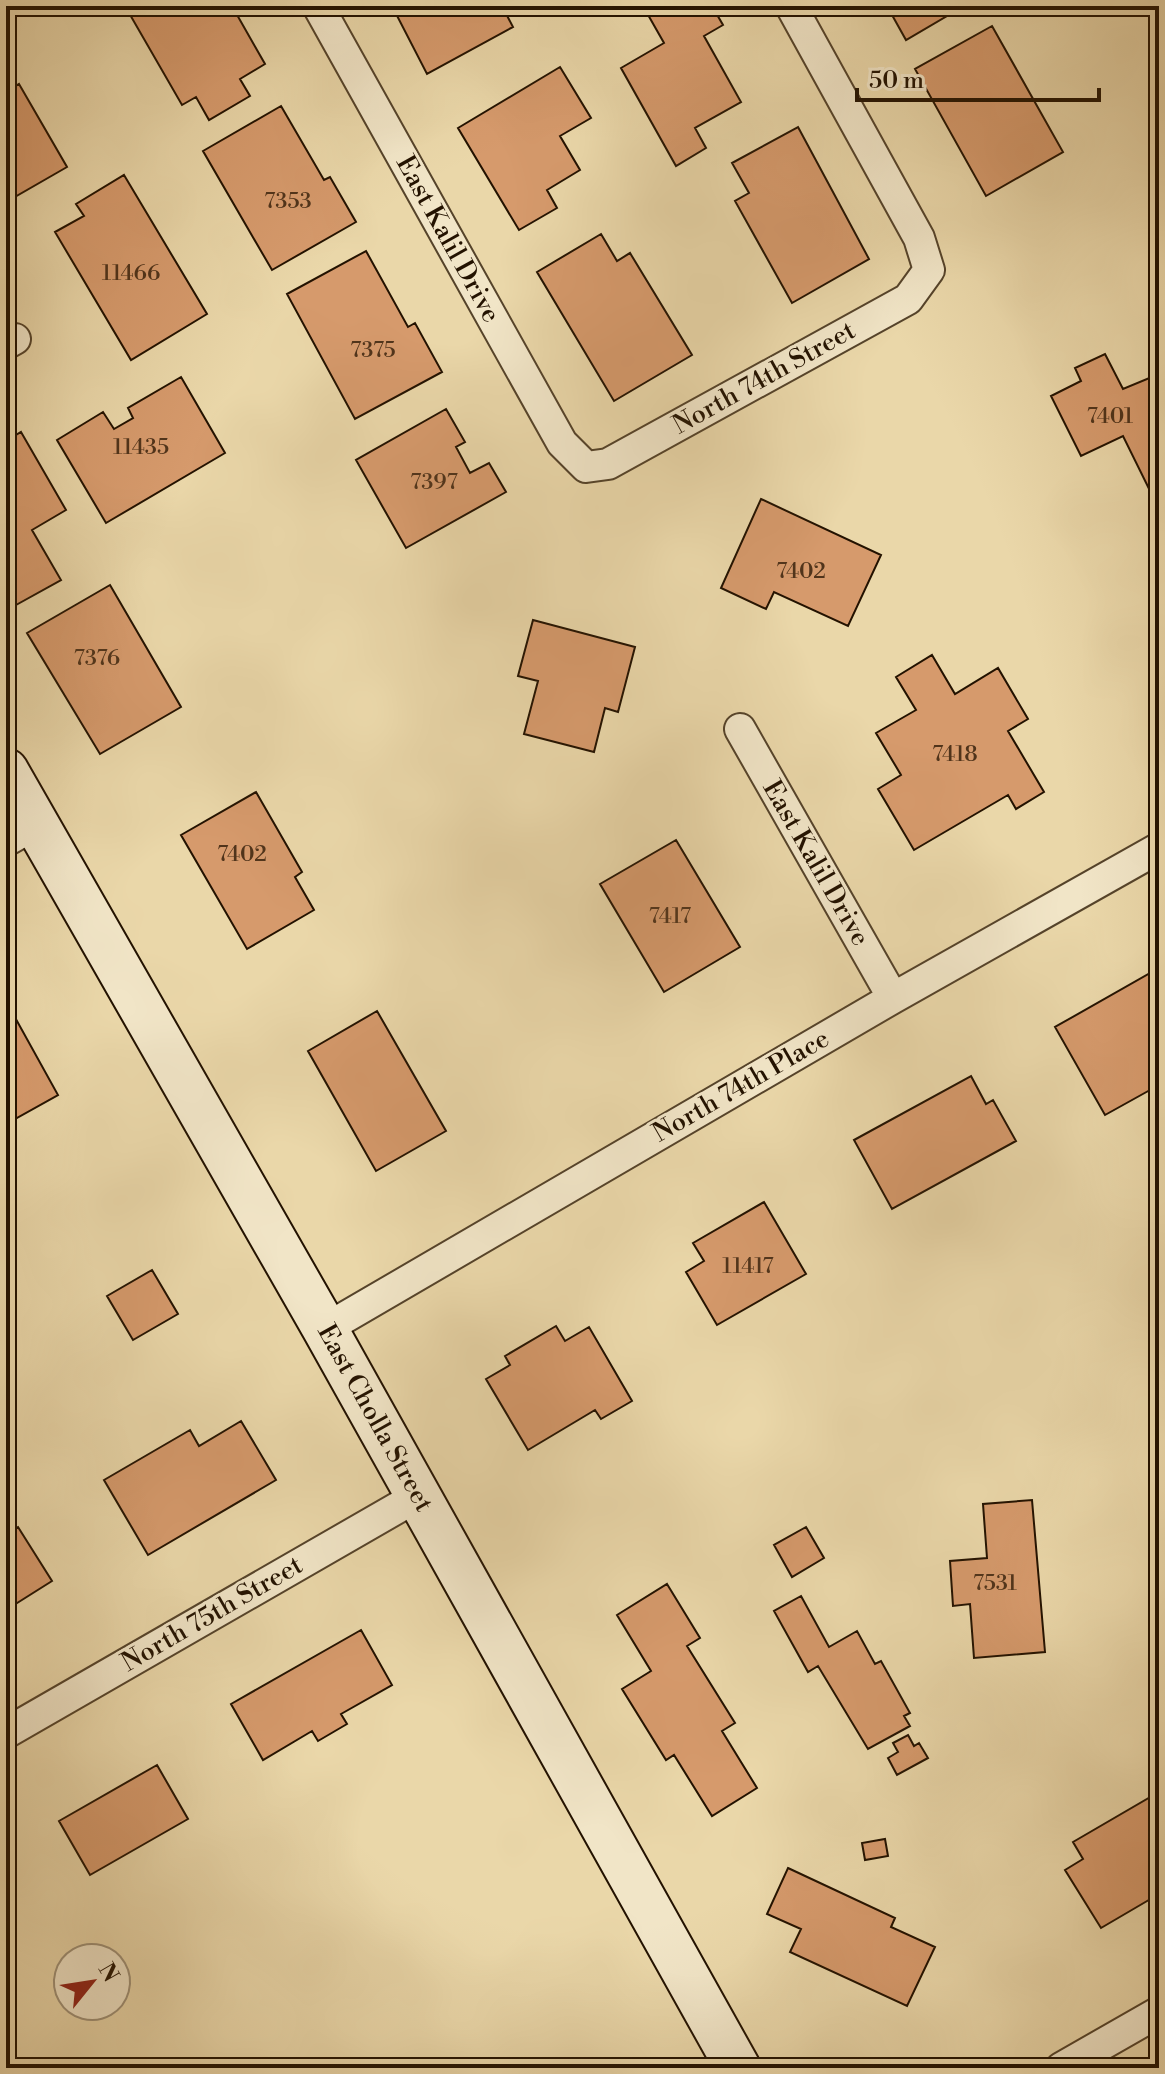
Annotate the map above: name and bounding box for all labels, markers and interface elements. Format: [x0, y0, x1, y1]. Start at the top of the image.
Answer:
scale bar [857, 52, 1099, 102]
text: 50 m [869, 66, 924, 96]
street label: East Kalil Drive [389, 150, 507, 328]
house number: 7353 [264, 188, 312, 215]
house number: 11466 [102, 260, 160, 287]
street label: North 74th Street [667, 315, 861, 441]
house number: 7375 [350, 337, 396, 364]
house number: 7401 [1087, 403, 1134, 430]
house number: 11435 [113, 434, 169, 461]
house number: 7397 [410, 469, 458, 496]
house number: 7402 [776, 558, 826, 585]
house number: 7376 [74, 645, 120, 672]
house number: 7418 [932, 741, 978, 768]
street label: East Kalil Drive [756, 774, 876, 952]
house number: 7402 [217, 841, 267, 868]
house number: 7417 [649, 903, 691, 930]
street label: North 74th Place [647, 1023, 835, 1149]
house number: 11417 [722, 1253, 774, 1280]
street label: East Cholla Street [310, 1319, 440, 1517]
street label: North 75th Street [116, 1549, 308, 1679]
house number: 7531 [973, 1570, 1017, 1597]
north arrow [52, 1942, 132, 2022]
text: N [92, 1958, 124, 1988]

